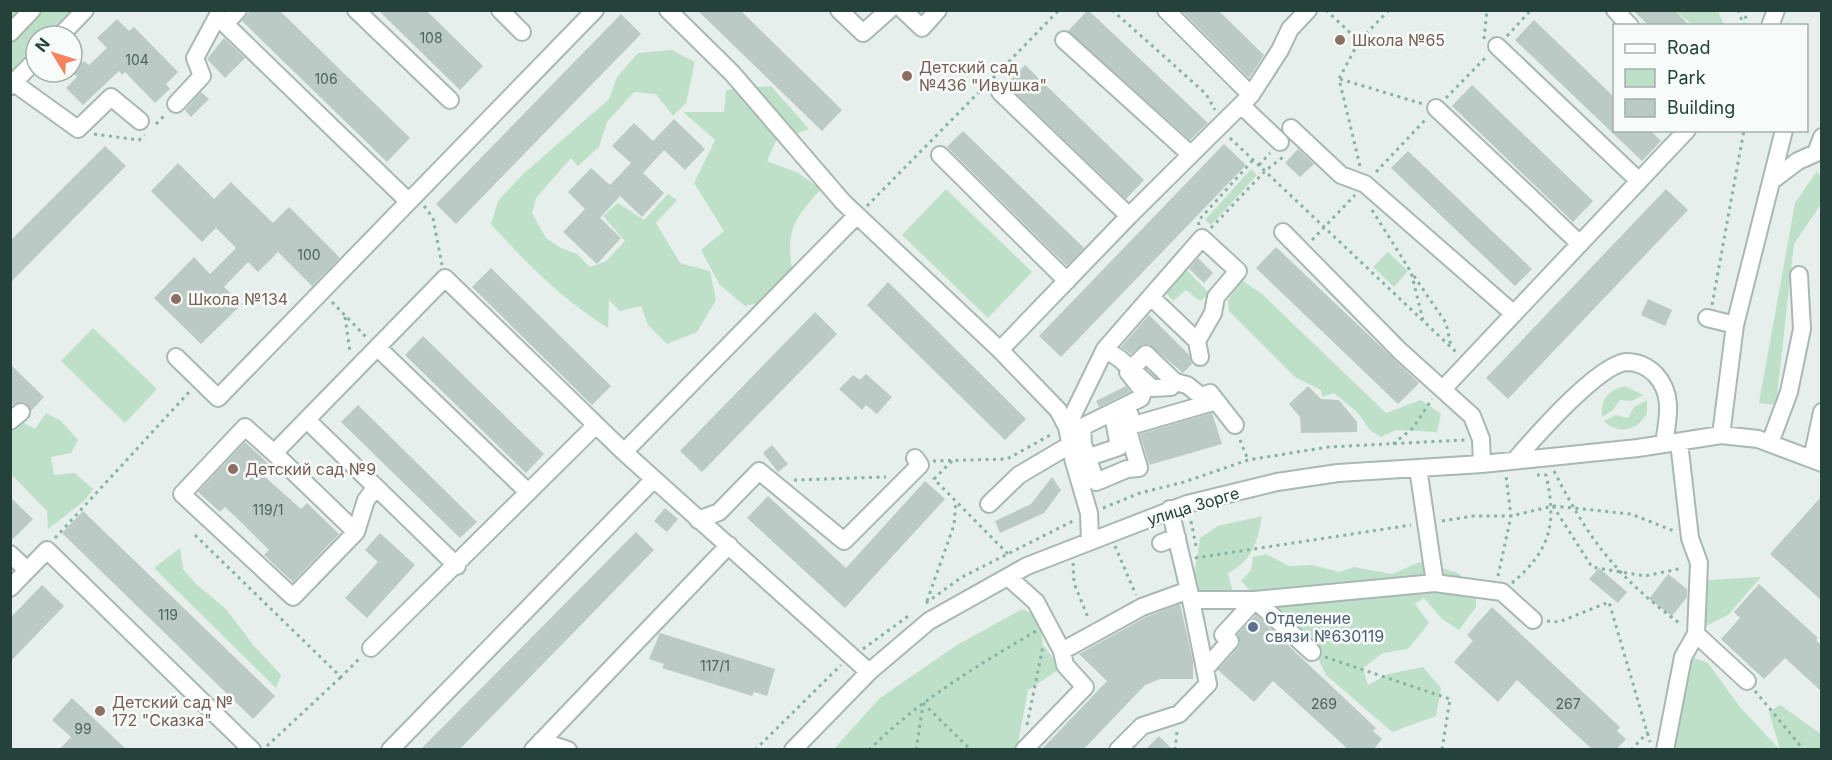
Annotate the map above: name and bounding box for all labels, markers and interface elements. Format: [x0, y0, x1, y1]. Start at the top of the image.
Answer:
north arrow [24, 24, 84, 84]
legend [1613, 24, 1808, 132]
house number: 108 [419, 29, 443, 46]
place label: Школа №65 [1352, 30, 1445, 50]
marker: Школа №65 [1333, 33, 1347, 47]
text: N [31, 34, 54, 56]
text: Road [1667, 37, 1710, 58]
house number: 104 [125, 51, 149, 68]
place label: Детский сад №436 "Ивушка" [919, 57, 1047, 95]
text: Park [1667, 67, 1706, 88]
marker: Детский сад №436 "Ивушка" [900, 69, 914, 83]
house number: 106 [314, 70, 338, 87]
text: Building [1667, 97, 1735, 118]
house number: 100 [297, 246, 321, 263]
place label: Школа №134 [188, 289, 288, 309]
marker: Школа №134 [169, 292, 183, 306]
place label: Детский сад №9 [245, 459, 376, 479]
marker: Детский сад №9 [226, 462, 240, 476]
street label: улица Зорге [1145, 483, 1241, 529]
house number: 119/1 [253, 501, 283, 518]
house number: 119 [158, 606, 178, 623]
place label: Отделение связи №630119 [1265, 608, 1384, 646]
marker: Отделение связи №630119 [1246, 620, 1260, 634]
house number: 117/1 [700, 657, 730, 674]
place label: Детский сад № 172 "Сказка" [112, 692, 233, 730]
house number: 269 [1311, 695, 1337, 712]
house number: 267 [1555, 695, 1581, 712]
marker: Детский сад № 172 "Сказка" [93, 704, 107, 718]
house number: 99 [74, 720, 92, 737]

